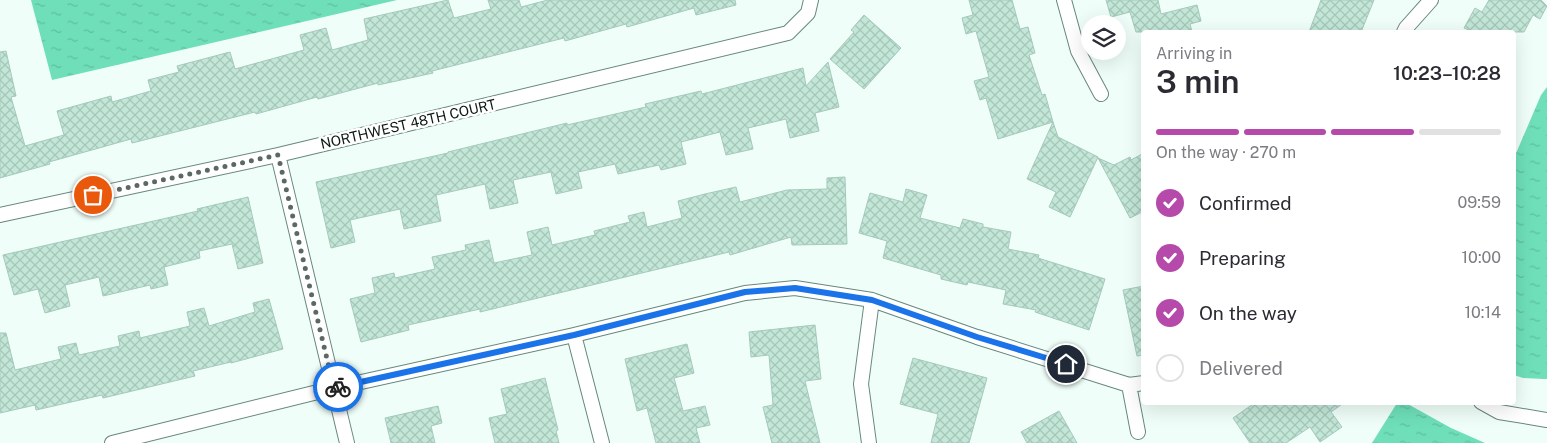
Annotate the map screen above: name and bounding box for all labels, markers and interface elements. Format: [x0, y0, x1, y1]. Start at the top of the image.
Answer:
map controls [1081, 15, 1126, 60]
button: layers [1081, 15, 1126, 60]
text: Arriving in [1156, 44, 1232, 63]
text: 10:23–10:28 [1393, 62, 1501, 84]
text: 3 min [1156, 63, 1240, 100]
street label: NORTHWEST 48TH COURT [319, 96, 497, 152]
text: On the way · 270 m [1156, 143, 1296, 162]
pin [72, 174, 114, 216]
icon: bag [79, 181, 107, 209]
icon: check [1156, 189, 1184, 217]
text: Confirmed [1199, 192, 1292, 214]
text: 09:59 [1457, 193, 1501, 212]
icon: check [1156, 244, 1184, 272]
text: Preparing [1199, 247, 1286, 269]
text: 10:00 [1462, 248, 1501, 267]
icon: check [1156, 299, 1184, 327]
text: On the way [1199, 302, 1297, 324]
text: 10:14 [1465, 303, 1501, 322]
pin [1045, 343, 1087, 385]
icon: home [1052, 350, 1080, 378]
text: Delivered [1199, 357, 1283, 379]
courier [313, 362, 363, 412]
icon: bike [324, 373, 352, 401]

